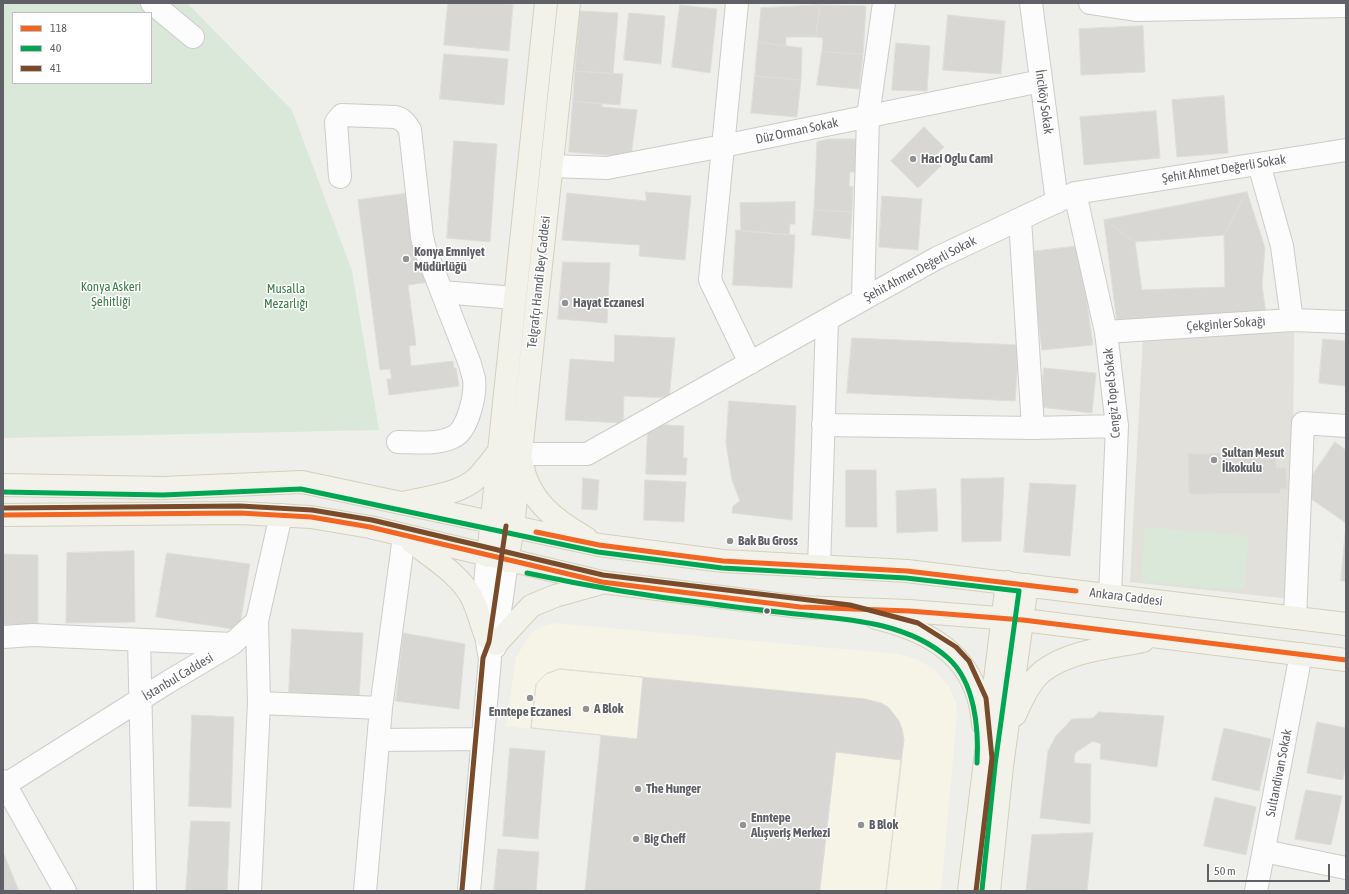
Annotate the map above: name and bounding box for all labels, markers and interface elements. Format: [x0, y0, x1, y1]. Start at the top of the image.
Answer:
legend [12, 12, 152, 84]
text: 118 [50, 21, 67, 35]
text: 40 [50, 41, 61, 55]
text: 41 [50, 61, 61, 75]
street label: İnciköy Sokak [1032, 69, 1056, 135]
street label: Düz Orman Sokak [754, 115, 840, 147]
place label: Haci Oglu Cami [921, 151, 993, 167]
street label: Şehit Ahmet Değerli Sokak [1161, 152, 1287, 186]
marker: Haci Oglu Cami [908, 154, 918, 164]
street label: Telgrafçı Hamdi Bey Caddesi [524, 215, 554, 349]
street label: Şehit Ahmet Değerli Sokak [861, 233, 979, 305]
place label: Konya Emniyet Müdürlüğü [414, 244, 485, 275]
marker: Konya Emniyet Müdürlüğü [401, 254, 411, 264]
park label: Konya Askeri Şehitliği [81, 279, 141, 310]
park label: Musalla Mezarlığı [264, 281, 308, 312]
place label: Hayat Eczanesi [573, 295, 644, 311]
marker: Hayat Eczanesi [560, 298, 570, 308]
street label: Çekginler Sokağı [1186, 313, 1266, 335]
street label: Cengiz Topel Sokak [1100, 347, 1124, 439]
place label: Sultan Mesut İlkokulu [1222, 445, 1284, 476]
marker: Sultan Mesut İlkokulu [1209, 455, 1219, 465]
place label: Bak Bu Gross [738, 533, 798, 549]
marker: Bak Bu Gross [725, 536, 735, 546]
street label: Ankara Caddesi [1089, 585, 1163, 609]
unlabelled marker [762, 606, 772, 616]
street label: İstanbul Caddesi [140, 650, 216, 704]
marker: Enntepe Eczanesi [525, 693, 535, 703]
place label: A Blok [594, 701, 623, 717]
place label: Enntepe Eczanesi [489, 704, 571, 720]
marker: A Blok [581, 704, 591, 714]
street label: Sultandivan Sokak [1263, 728, 1295, 818]
place label: The Hunger [646, 781, 701, 797]
marker: The Hunger [633, 784, 643, 794]
place label: Enntepe Alışveriş Merkezi [751, 810, 830, 841]
place label: B Blok [869, 817, 898, 833]
marker: Enntepe Alışveriş Merkezi [738, 820, 748, 830]
marker: B Blok [856, 820, 866, 830]
place label: Big Cheff [644, 831, 686, 847]
marker: Big Cheff [631, 834, 641, 844]
scale bar [1209, 856, 1332, 882]
text: 50 m [1214, 864, 1236, 878]

